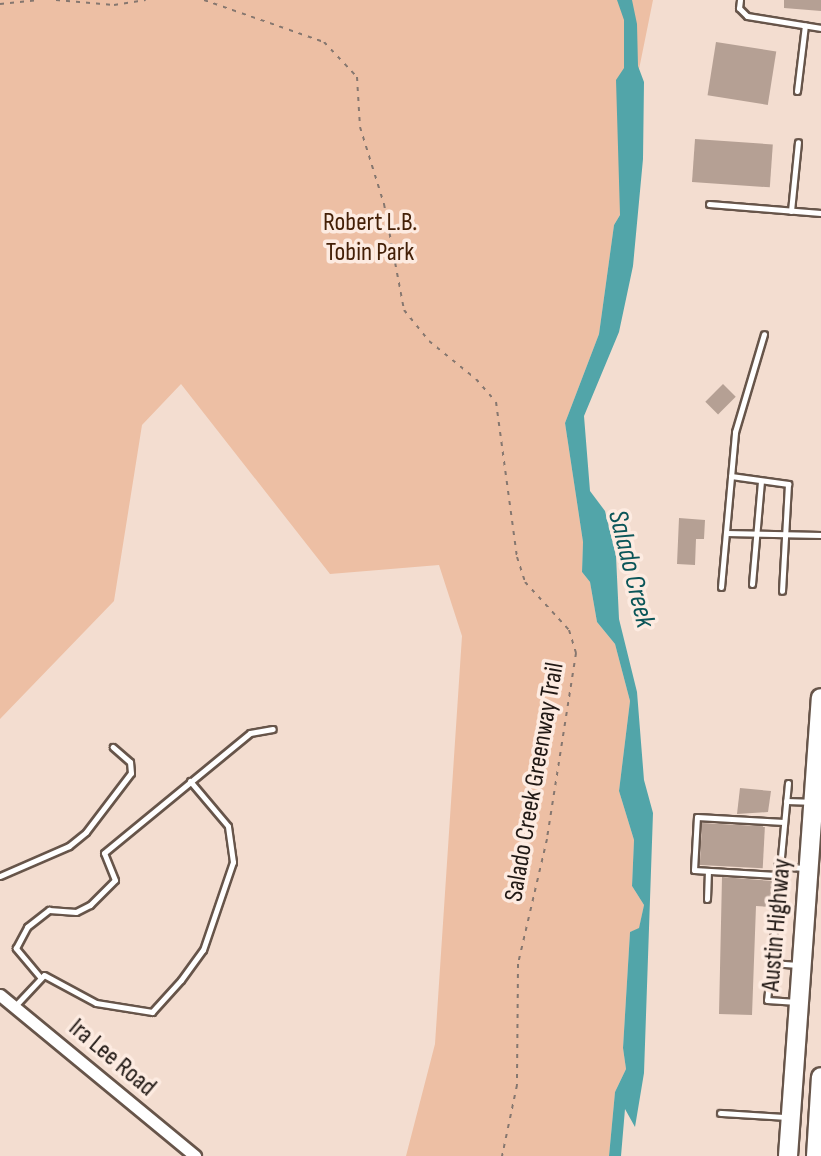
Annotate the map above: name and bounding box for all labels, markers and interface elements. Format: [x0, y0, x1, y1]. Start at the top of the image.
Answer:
park label: Robert L.B. Tobin Park [323, 207, 417, 268]
water label: Salado Creek [600, 507, 662, 631]
street label: Salado Creek Greenway Trail [499, 660, 571, 904]
street label: Austin Highway [756, 857, 798, 993]
street label: Ira Lee Road [62, 1013, 162, 1103]

